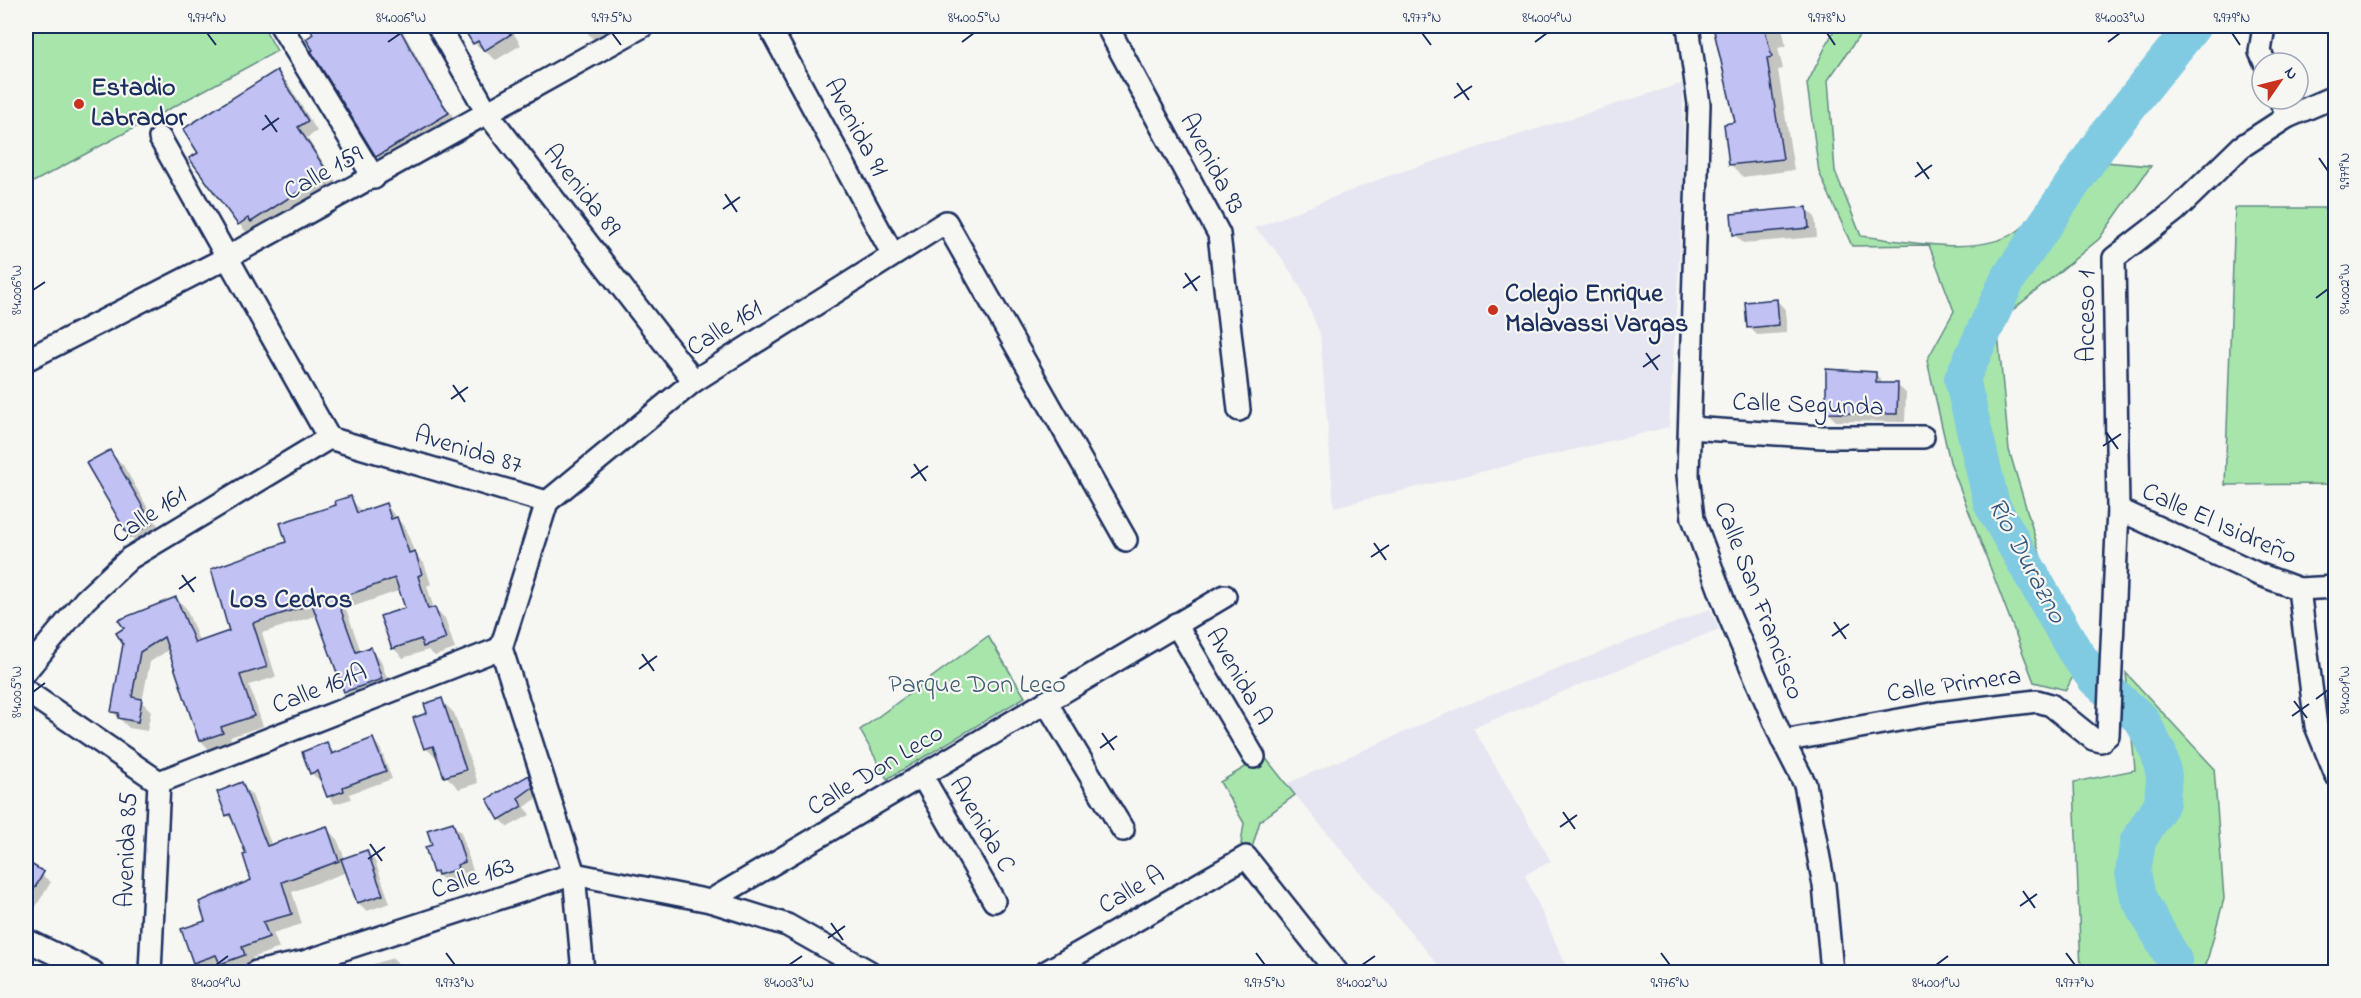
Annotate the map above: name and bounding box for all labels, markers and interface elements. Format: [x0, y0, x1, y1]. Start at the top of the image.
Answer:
text: 9.974°N [188, 7, 226, 29]
text: 84.006°W [376, 7, 426, 29]
text: 9.975°N [592, 7, 633, 29]
text: 84.005°W [948, 7, 1000, 29]
text: 9.977°N [1403, 7, 1441, 29]
text: 84.004°W [1522, 7, 1572, 29]
text: 9.978°N [1808, 7, 1846, 29]
text: 84.003°W [2095, 7, 2145, 29]
text: 9.979°N [2214, 7, 2250, 29]
north arrow [2250, 51, 2310, 111]
text: N [2278, 62, 2304, 85]
place label: Estadio Labrador [91, 70, 188, 138]
street label: Avenida 91 [813, 72, 897, 184]
marker: Estadio Labrador [72, 97, 86, 111]
street label: Avenida 93 [1168, 107, 1254, 221]
street label: Calle 159 [277, 136, 371, 212]
street label: Avenida 89 [533, 136, 630, 246]
text: 9.979°N [2334, 153, 2356, 189]
text: 84.002°W [2334, 264, 2356, 314]
text: 84.006°W [6, 265, 28, 315]
street label: Acceso 1 [2069, 270, 2107, 362]
place label: Colegio Enrique Malavassi Vargas [1505, 276, 1688, 345]
street label: Calle 161 [680, 291, 770, 367]
marker: Colegio Enrique Malavassi Vargas [1486, 303, 1500, 317]
street label: Calle Segunda [1732, 384, 1884, 428]
street label: Avenida 87 [409, 417, 527, 486]
street label: Calle El Isidreño [2135, 474, 2303, 576]
street label: Calle 161 [105, 477, 195, 555]
water label: Río Durazno [1977, 491, 2076, 632]
street label: Calle San Francisco [1703, 496, 1813, 706]
district label: Los Cedros [230, 581, 352, 620]
street label: Avenida A [1195, 621, 1281, 733]
street label: Calle 161A [267, 654, 373, 726]
street label: Calle Primera [1884, 658, 2024, 714]
text: 84.005°W [6, 666, 28, 718]
text: 84.001°W [2334, 666, 2356, 714]
park label: Parque Don Leco [888, 667, 1066, 705]
street label: Calle Don Leco [800, 715, 952, 827]
street label: Avenida C [938, 770, 1024, 880]
street label: Avenida 85 [107, 791, 149, 909]
street label: Calle 163 [426, 848, 520, 910]
street label: Calle A [1092, 857, 1172, 925]
text: 84.004°W [191, 972, 241, 994]
text: 9.973°N [436, 972, 474, 994]
text: 84.003°W [764, 972, 814, 994]
text: 9.975°N [1245, 972, 1286, 994]
text: 84.002°W [1337, 972, 1387, 994]
text: 9.976°N [1650, 972, 1690, 994]
text: 84.001°W [1912, 972, 1960, 994]
text: 9.977°N [2056, 972, 2094, 994]

